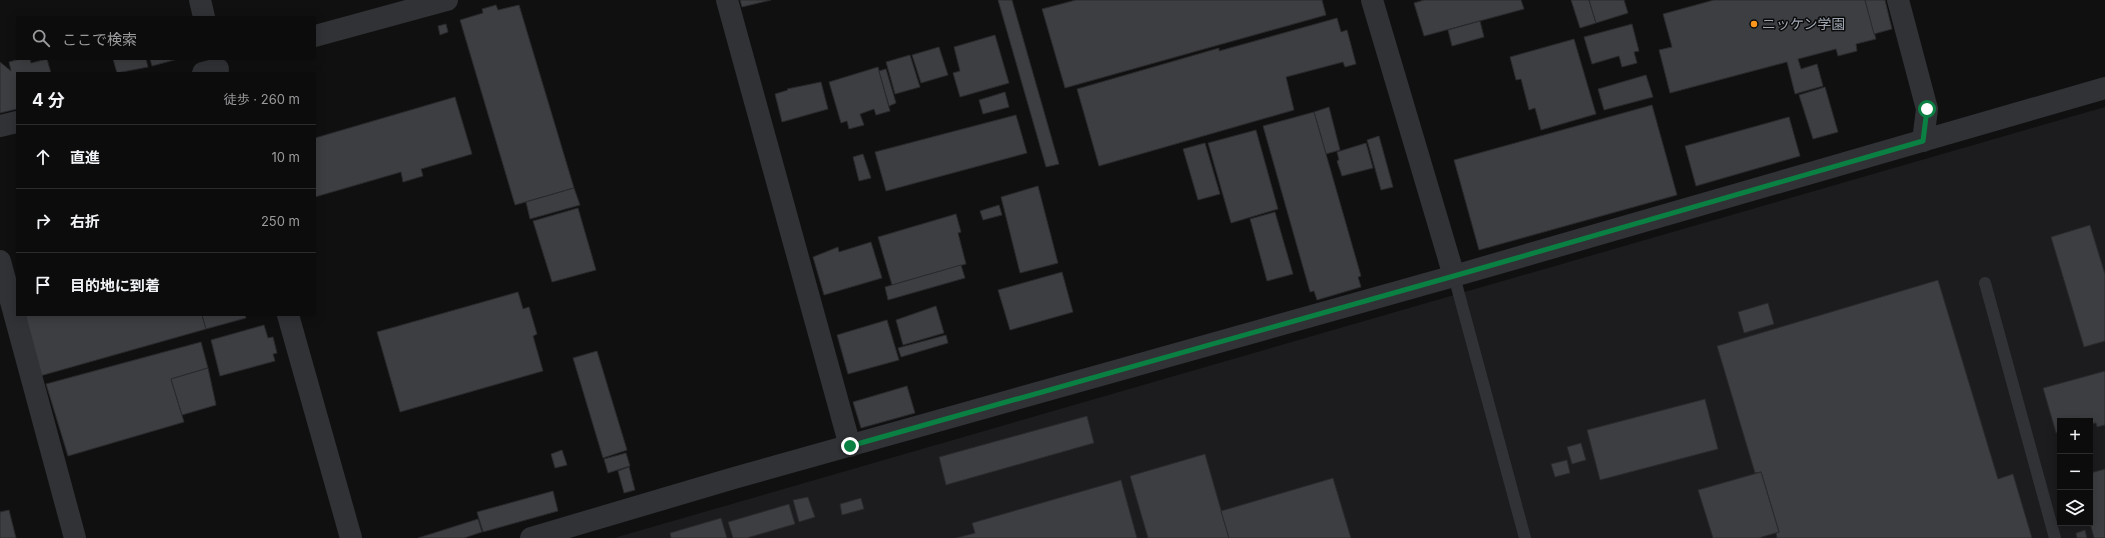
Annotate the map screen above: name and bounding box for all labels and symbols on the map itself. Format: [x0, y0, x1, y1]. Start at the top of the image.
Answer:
place label: ニッケン学園 [1762, 15, 1846, 32]
marker: ニッケン学園 [1749, 19, 1759, 29]
route start [1918, 100, 1936, 118]
route end [841, 437, 859, 455]

